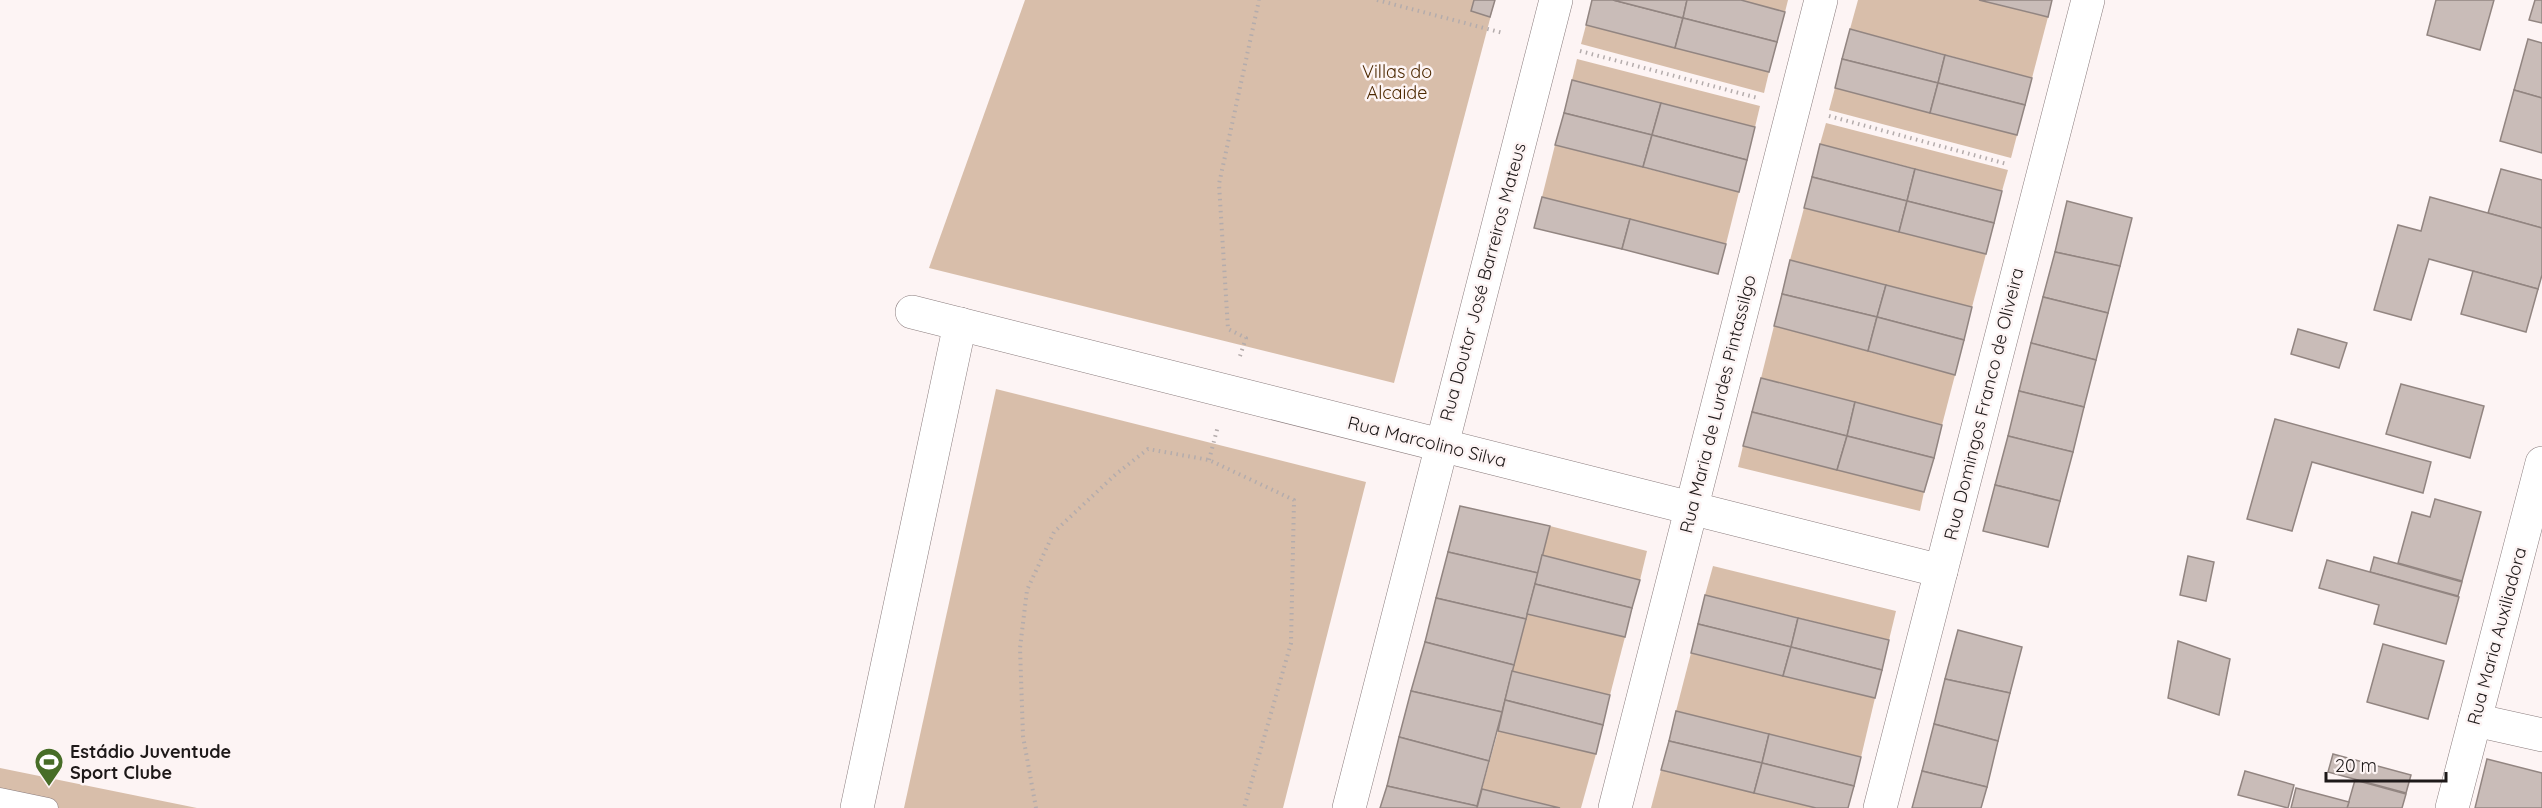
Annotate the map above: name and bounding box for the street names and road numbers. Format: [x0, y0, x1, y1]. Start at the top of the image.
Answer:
street label: Rua Doutor José Barreiros Mateus [1434, 140, 1531, 424]
street label: Rua Domingos Franco de Oliveira [1939, 265, 2029, 542]
street label: Rua Maria de Lurdes Pintassilgo [1674, 272, 1761, 535]
street label: Rua Marcolino Silva [1345, 411, 1509, 472]
street label: Rua Maria Auxiliadora [2462, 545, 2531, 727]

